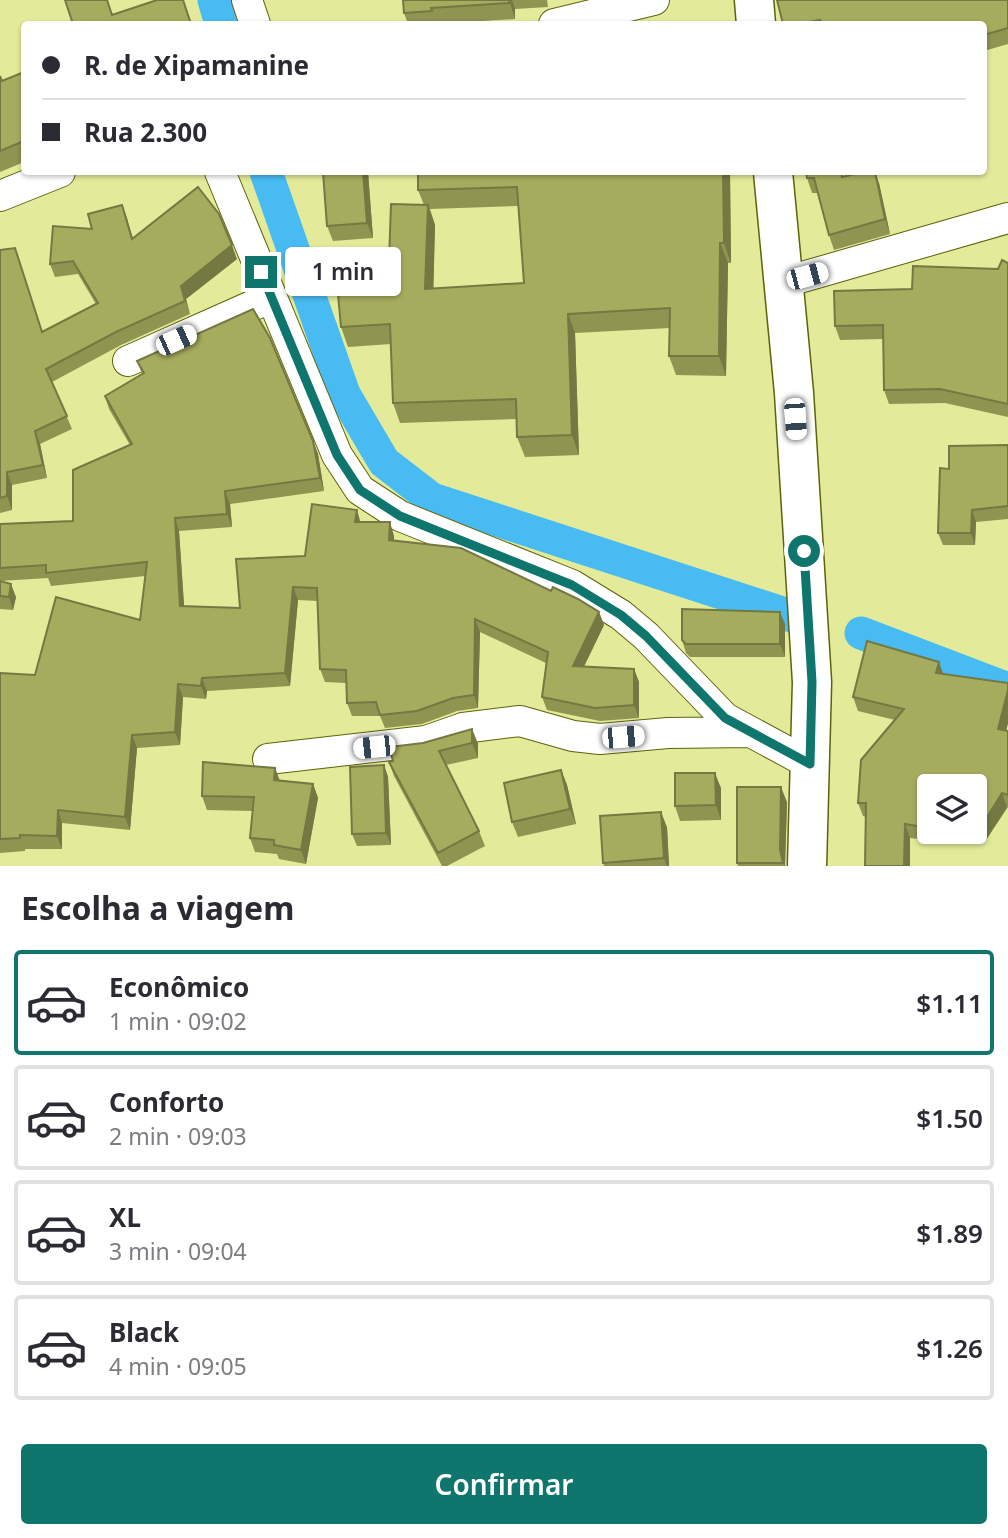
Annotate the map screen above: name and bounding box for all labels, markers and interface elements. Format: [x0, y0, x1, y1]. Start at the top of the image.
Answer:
text: R. de Xipamanine [84, 47, 309, 83]
text: Rua 2.300 [84, 114, 207, 150]
callout: 1 min [286, 247, 401, 296]
text: 1 min [312, 255, 374, 287]
route end [245, 256, 277, 288]
car [784, 260, 831, 292]
car [153, 322, 200, 358]
car [784, 397, 807, 441]
route start [788, 535, 820, 567]
car [602, 725, 645, 749]
car [353, 734, 396, 760]
map controls [917, 774, 987, 844]
button: layers [917, 774, 987, 844]
text: Escolha a viagem [21, 886, 294, 929]
text: Econômico [109, 969, 249, 1005]
icon: car [25, 971, 88, 1034]
text: $1.11 [916, 985, 983, 1021]
text: 1 min · 09:02 [109, 1005, 247, 1037]
text: Conforto [109, 1084, 224, 1120]
icon: car [25, 1086, 88, 1149]
text: $1.50 [916, 1100, 983, 1136]
text: 2 min · 09:03 [109, 1120, 247, 1152]
text: XL [109, 1199, 141, 1235]
icon: car [25, 1201, 88, 1264]
text: $1.89 [916, 1215, 983, 1251]
text: 3 min · 09:04 [109, 1235, 247, 1267]
text: Black [109, 1314, 179, 1350]
icon: car [25, 1316, 88, 1379]
text: $1.26 [916, 1330, 983, 1366]
text: 4 min · 09:05 [109, 1350, 247, 1382]
button: Confirmar [21, 1444, 987, 1524]

